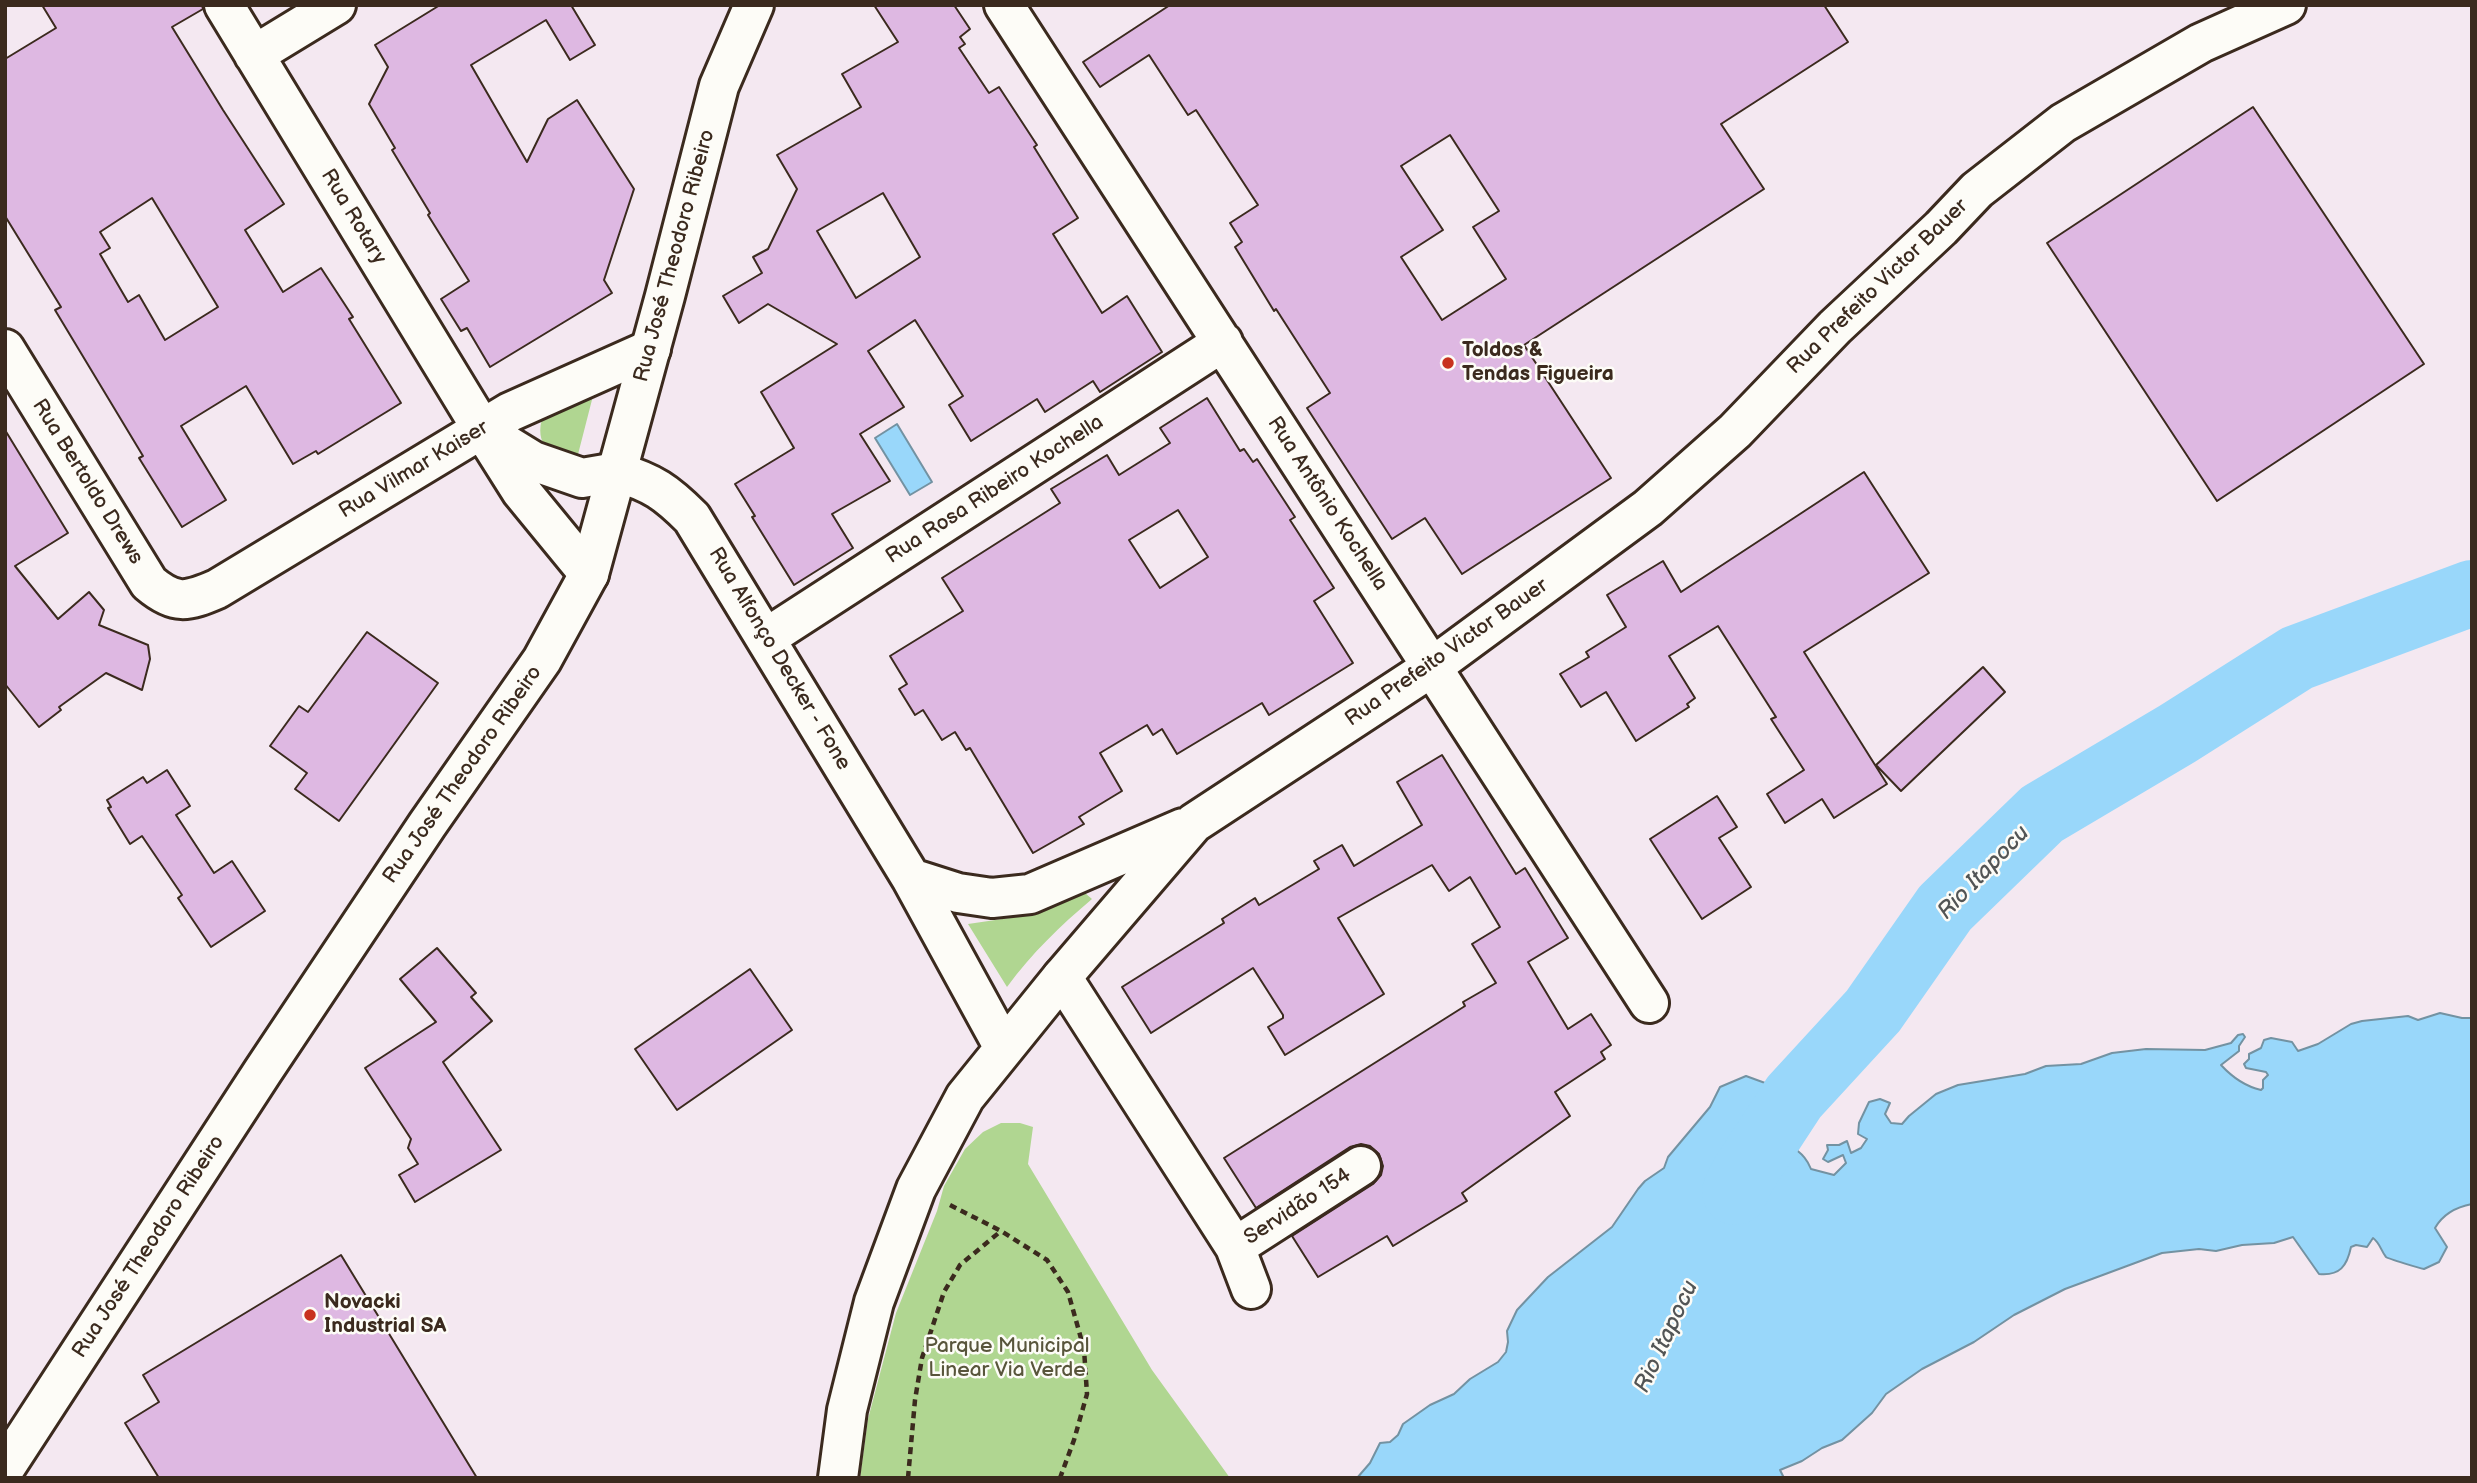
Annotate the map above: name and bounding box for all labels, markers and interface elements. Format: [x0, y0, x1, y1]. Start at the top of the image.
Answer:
street label: Rua José Theodoro Ribeiro [629, 127, 721, 385]
street label: Rua Rotary [315, 165, 391, 269]
street label: Rua Prefeito Victor Bauer [1782, 194, 1974, 380]
place label: Toldos & Tendas Figueira [1462, 338, 1614, 388]
marker: Toldos & Tendas Figueira [1440, 355, 1456, 371]
street label: Rua Bertoldo Drews [26, 395, 148, 569]
street label: Rua Rosa Ribeiro Kochella [881, 410, 1109, 570]
street label: Rua Antônio Kochella [1261, 412, 1393, 596]
street label: Rua Vilmar Kaiser [335, 415, 493, 525]
street label: Rua Alfonço Decker - Fone [702, 543, 856, 775]
street label: Rua Prefeito Victor Bauer [1341, 573, 1553, 733]
street label: Rua José Theodoro Ribeiro [378, 661, 548, 889]
water label: Rio Itapocu [1932, 820, 2036, 926]
street label: Rua José Theodoro Ribeiro [68, 1131, 230, 1363]
street label: Servidão 154 [1240, 1163, 1356, 1251]
water label: Rio Itapocu [1629, 1277, 1705, 1397]
place label: Novacki Industrial SA [324, 1290, 446, 1340]
marker: Novacki Industrial SA [302, 1307, 318, 1323]
park label: Parque Municipal Linear Via Verde [925, 1334, 1089, 1384]

